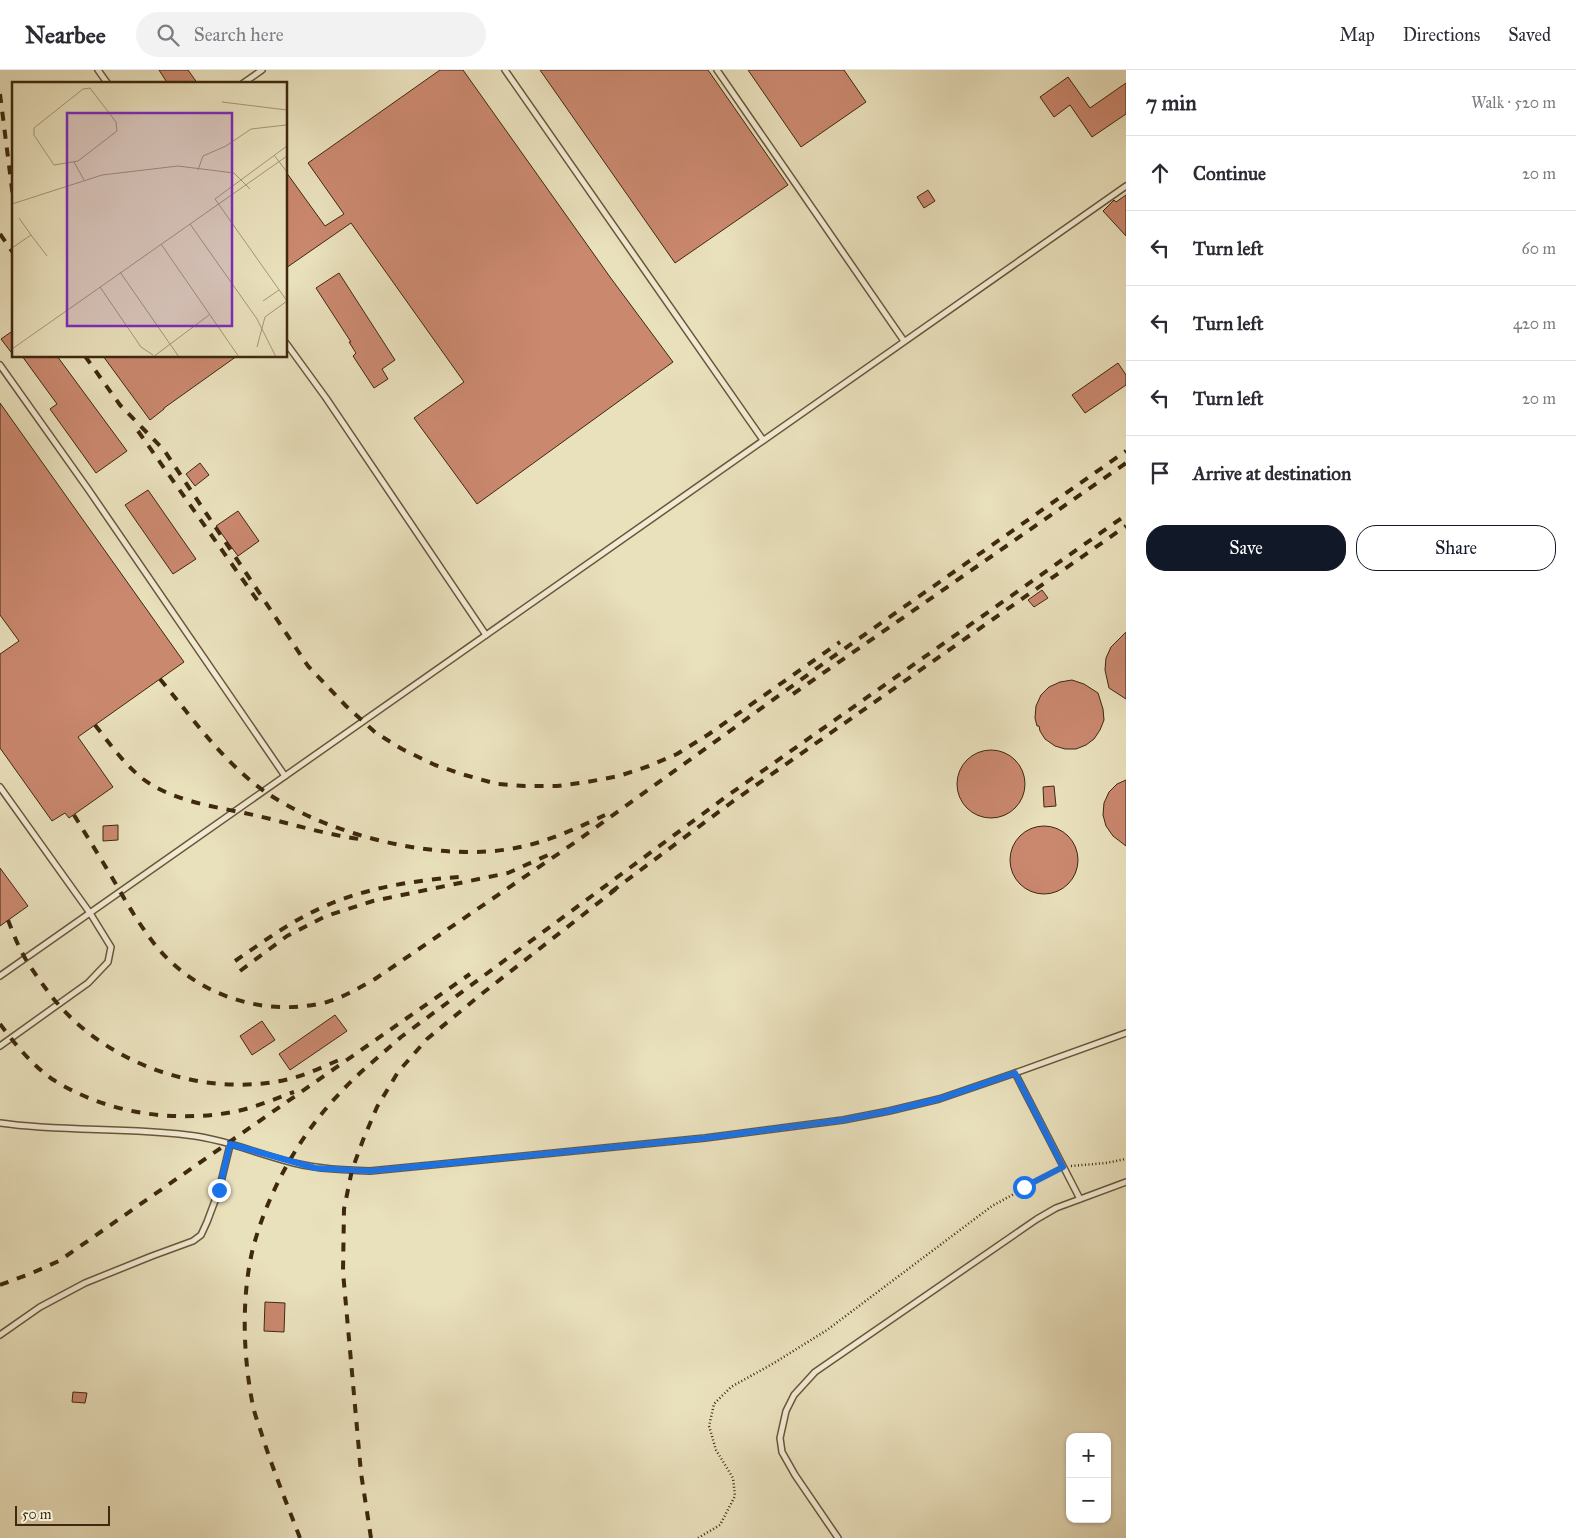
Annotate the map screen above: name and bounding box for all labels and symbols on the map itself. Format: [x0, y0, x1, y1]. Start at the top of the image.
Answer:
inset map [12, 82, 288, 358]
route start [1013, 1176, 1036, 1199]
route end [208, 1179, 231, 1202]
scale bar [15, 1503, 110, 1526]

